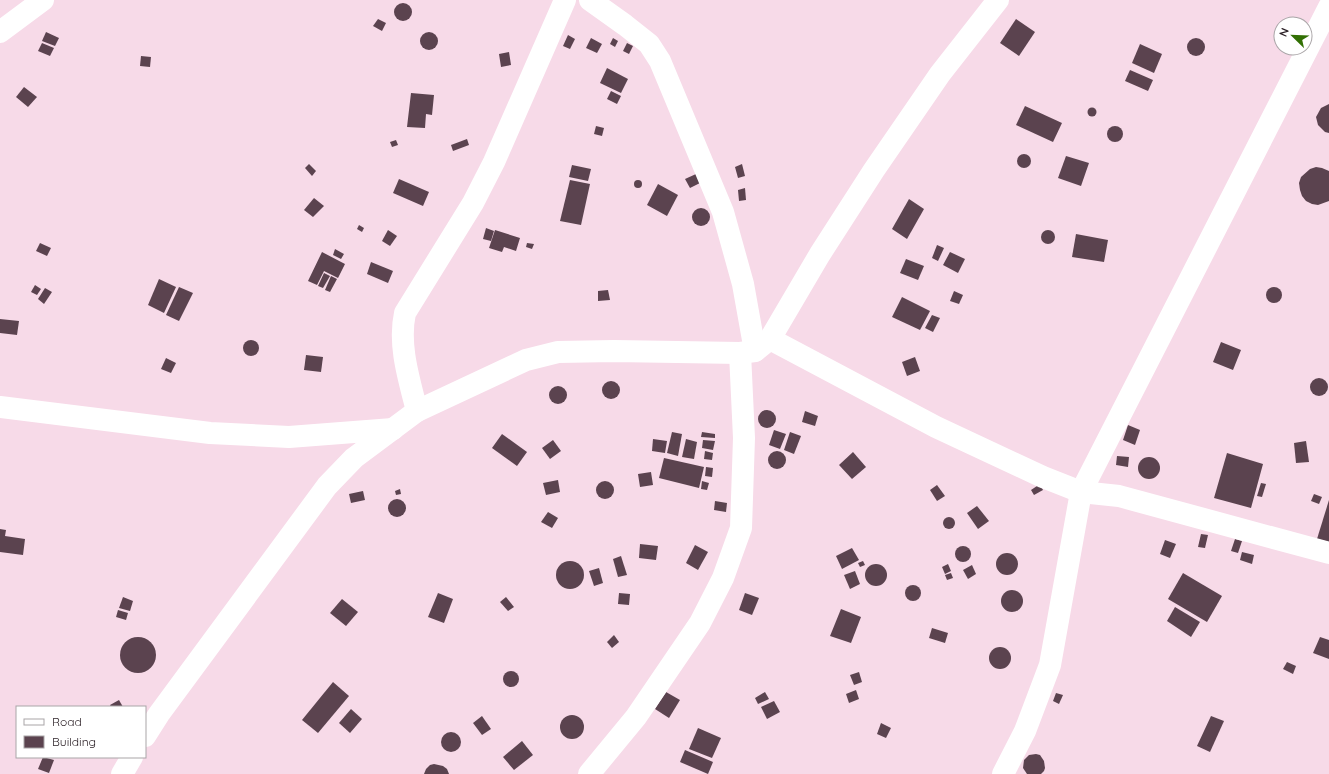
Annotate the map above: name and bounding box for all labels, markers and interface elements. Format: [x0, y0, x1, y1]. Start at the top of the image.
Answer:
north arrow [1273, 16, 1313, 56]
text: N [1276, 26, 1292, 39]
legend [16, 706, 146, 758]
text: Road [52, 714, 82, 729]
text: Building [52, 734, 96, 749]

